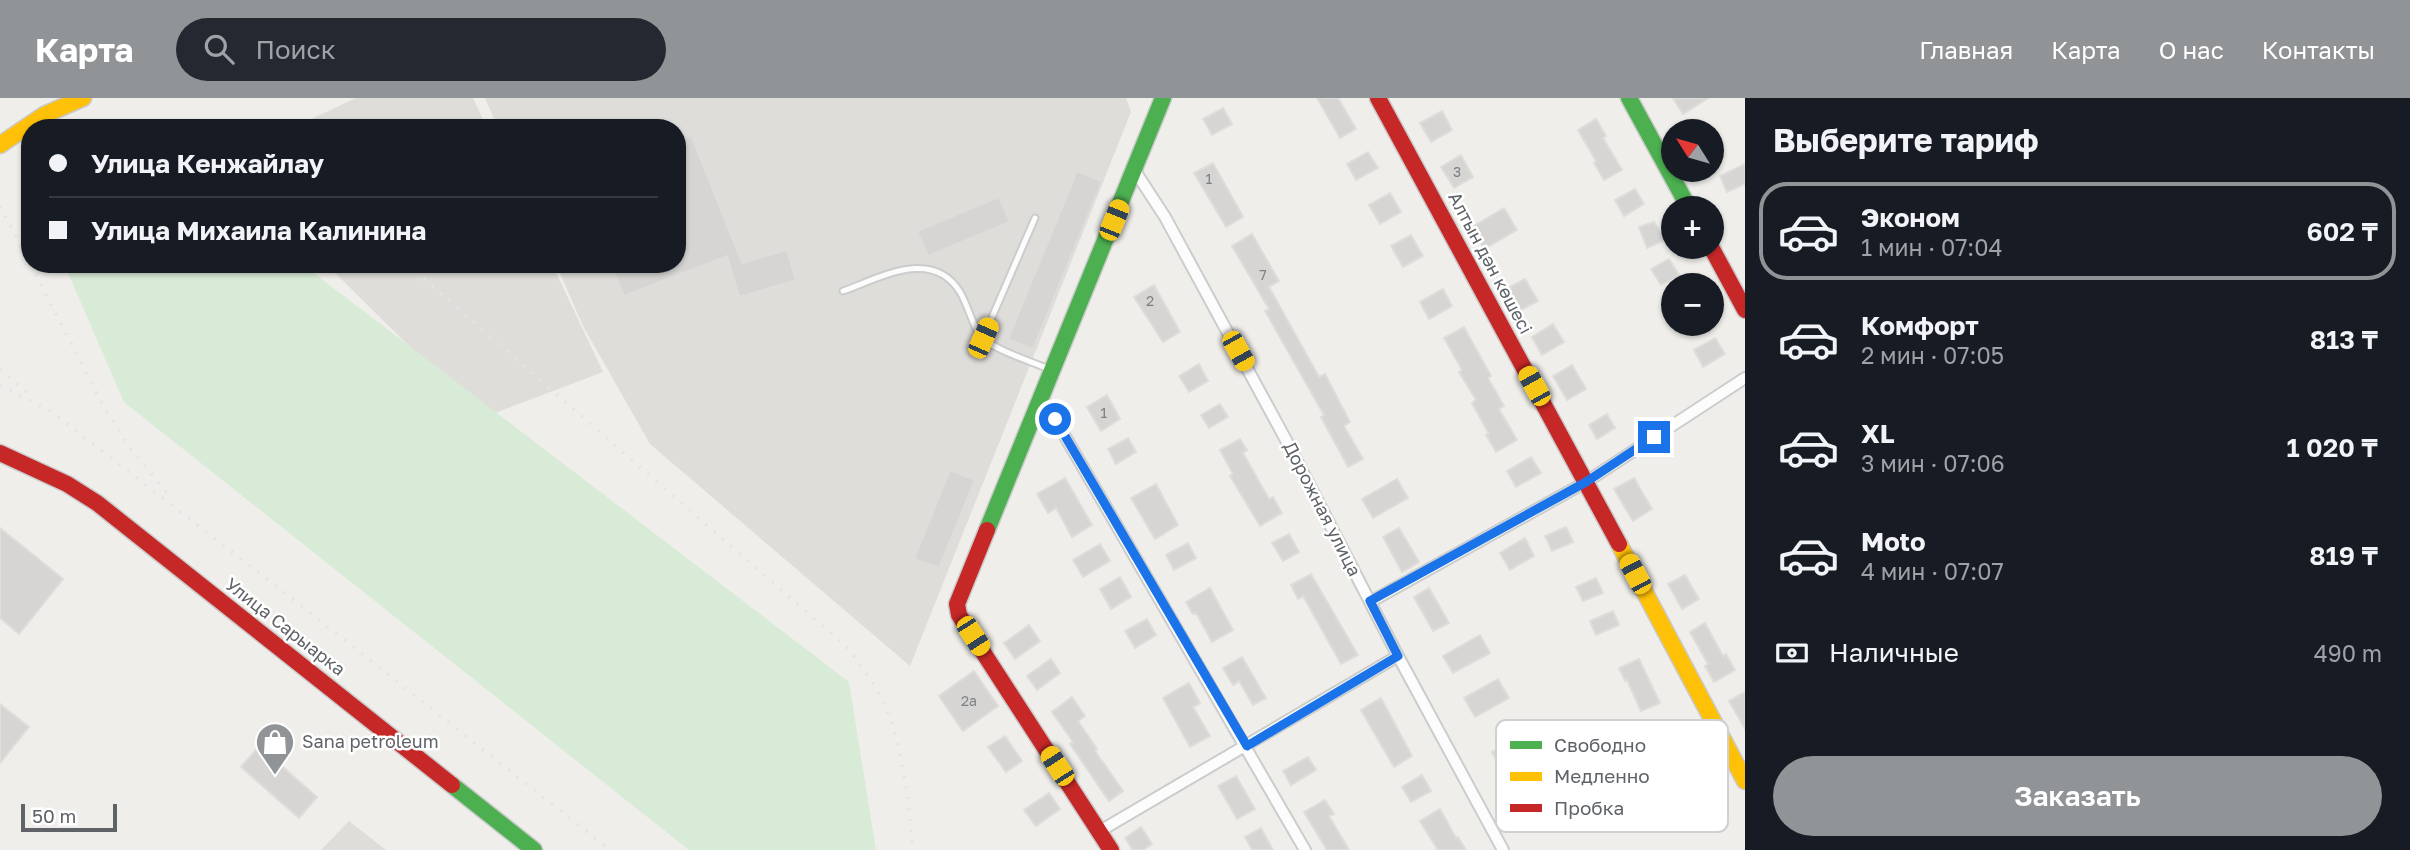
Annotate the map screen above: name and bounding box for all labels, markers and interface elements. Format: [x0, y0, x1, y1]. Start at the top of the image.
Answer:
search box [176, 18, 666, 81]
text: Карта [35, 30, 134, 69]
icon: search [200, 30, 238, 68]
text: Поиск [256, 34, 336, 65]
text: Главная [1919, 35, 2013, 64]
text: Карта [2051, 35, 2121, 64]
text: О нас [2159, 35, 2224, 64]
text: Контакты [2262, 35, 2375, 64]
north arrow [1661, 119, 1724, 182]
map controls [1661, 119, 1724, 336]
text: Выберите тариф [1773, 121, 2039, 159]
text: Улица Кенжайлау [91, 148, 324, 179]
house number: 3 [1453, 163, 1461, 180]
house number: 1 [1206, 170, 1213, 187]
street label: Алтын дән көшесі [1444, 188, 1538, 337]
button: + [1661, 196, 1724, 259]
car [1097, 197, 1132, 243]
icon: car [1777, 200, 1840, 263]
text: Эконом [1861, 202, 1960, 233]
text: Улица Михаила Калинина [91, 215, 426, 246]
text: 602 ₸ [2306, 216, 2378, 247]
text: 1 мин · 07:04 [1861, 233, 2003, 261]
house number: 7 [1259, 266, 1267, 283]
button: − [1661, 273, 1724, 336]
house number: 2 [1146, 292, 1154, 309]
icon: car [1777, 308, 1840, 371]
text: Комфорт [1861, 310, 1979, 341]
car [965, 315, 1002, 361]
text: 813 ₸ [2310, 324, 2378, 355]
car [1219, 328, 1258, 374]
text: 2 мин · 07:05 [1861, 341, 2004, 369]
car [1515, 363, 1554, 409]
route start [1039, 403, 1071, 435]
house number: 1 [1101, 404, 1108, 421]
icon: car [1777, 416, 1840, 479]
text: XL [1861, 418, 1895, 449]
route end [1638, 421, 1670, 453]
text: 1 020 ₸ [2286, 432, 2378, 463]
street label: Дорожная улица [1279, 437, 1366, 580]
text: 3 мин · 07:06 [1861, 449, 2005, 477]
icon: car [1777, 524, 1840, 587]
text: Moto [1861, 526, 1926, 557]
text: 819 ₸ [2309, 540, 2378, 571]
car [1616, 551, 1655, 597]
text: 4 мин · 07:07 [1861, 557, 2004, 585]
street label: Улица Сарыарка [221, 572, 350, 680]
car [953, 613, 994, 659]
icon: cash [1773, 634, 1811, 672]
text: Наличные [1829, 637, 1959, 668]
text: 490 m [2314, 639, 2382, 667]
house number: 2а [961, 692, 977, 709]
legend [1496, 720, 1728, 832]
shop icon: Sana petroleum [254, 721, 296, 776]
place label: Sana petroleum [302, 730, 439, 752]
text: Свободно [1554, 733, 1646, 756]
car [1037, 743, 1078, 789]
button: Заказать [1773, 756, 2382, 836]
text: Медленно [1554, 764, 1650, 787]
text: Пробка [1554, 796, 1624, 819]
scale bar [21, 801, 117, 833]
text: 50 m [32, 804, 76, 827]

